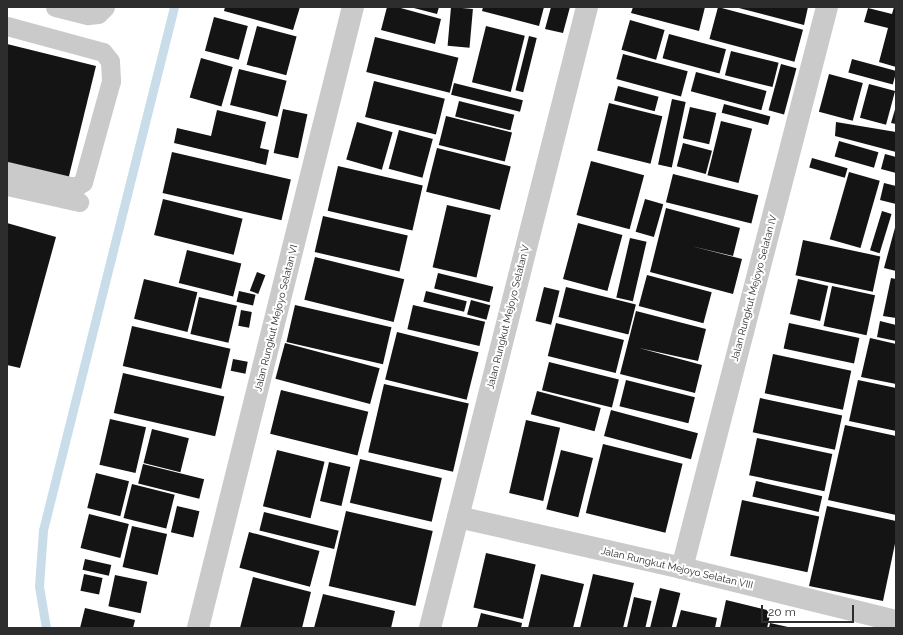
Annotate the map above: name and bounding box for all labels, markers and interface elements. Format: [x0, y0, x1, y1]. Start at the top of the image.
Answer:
street label: Jalan Rungkut Mejoyo Selatan IV [729, 213, 779, 363]
street label: Jalan Rungkut Mejoyo Selatan VI [252, 243, 300, 393]
street label: Jalan Rungkut Mejoyo Selatan V [484, 243, 532, 391]
street label: Jalan Rungkut Mejoyo Selatan VIII [600, 545, 754, 591]
scale bar [763, 597, 856, 623]
text: 20 m [768, 605, 796, 619]

